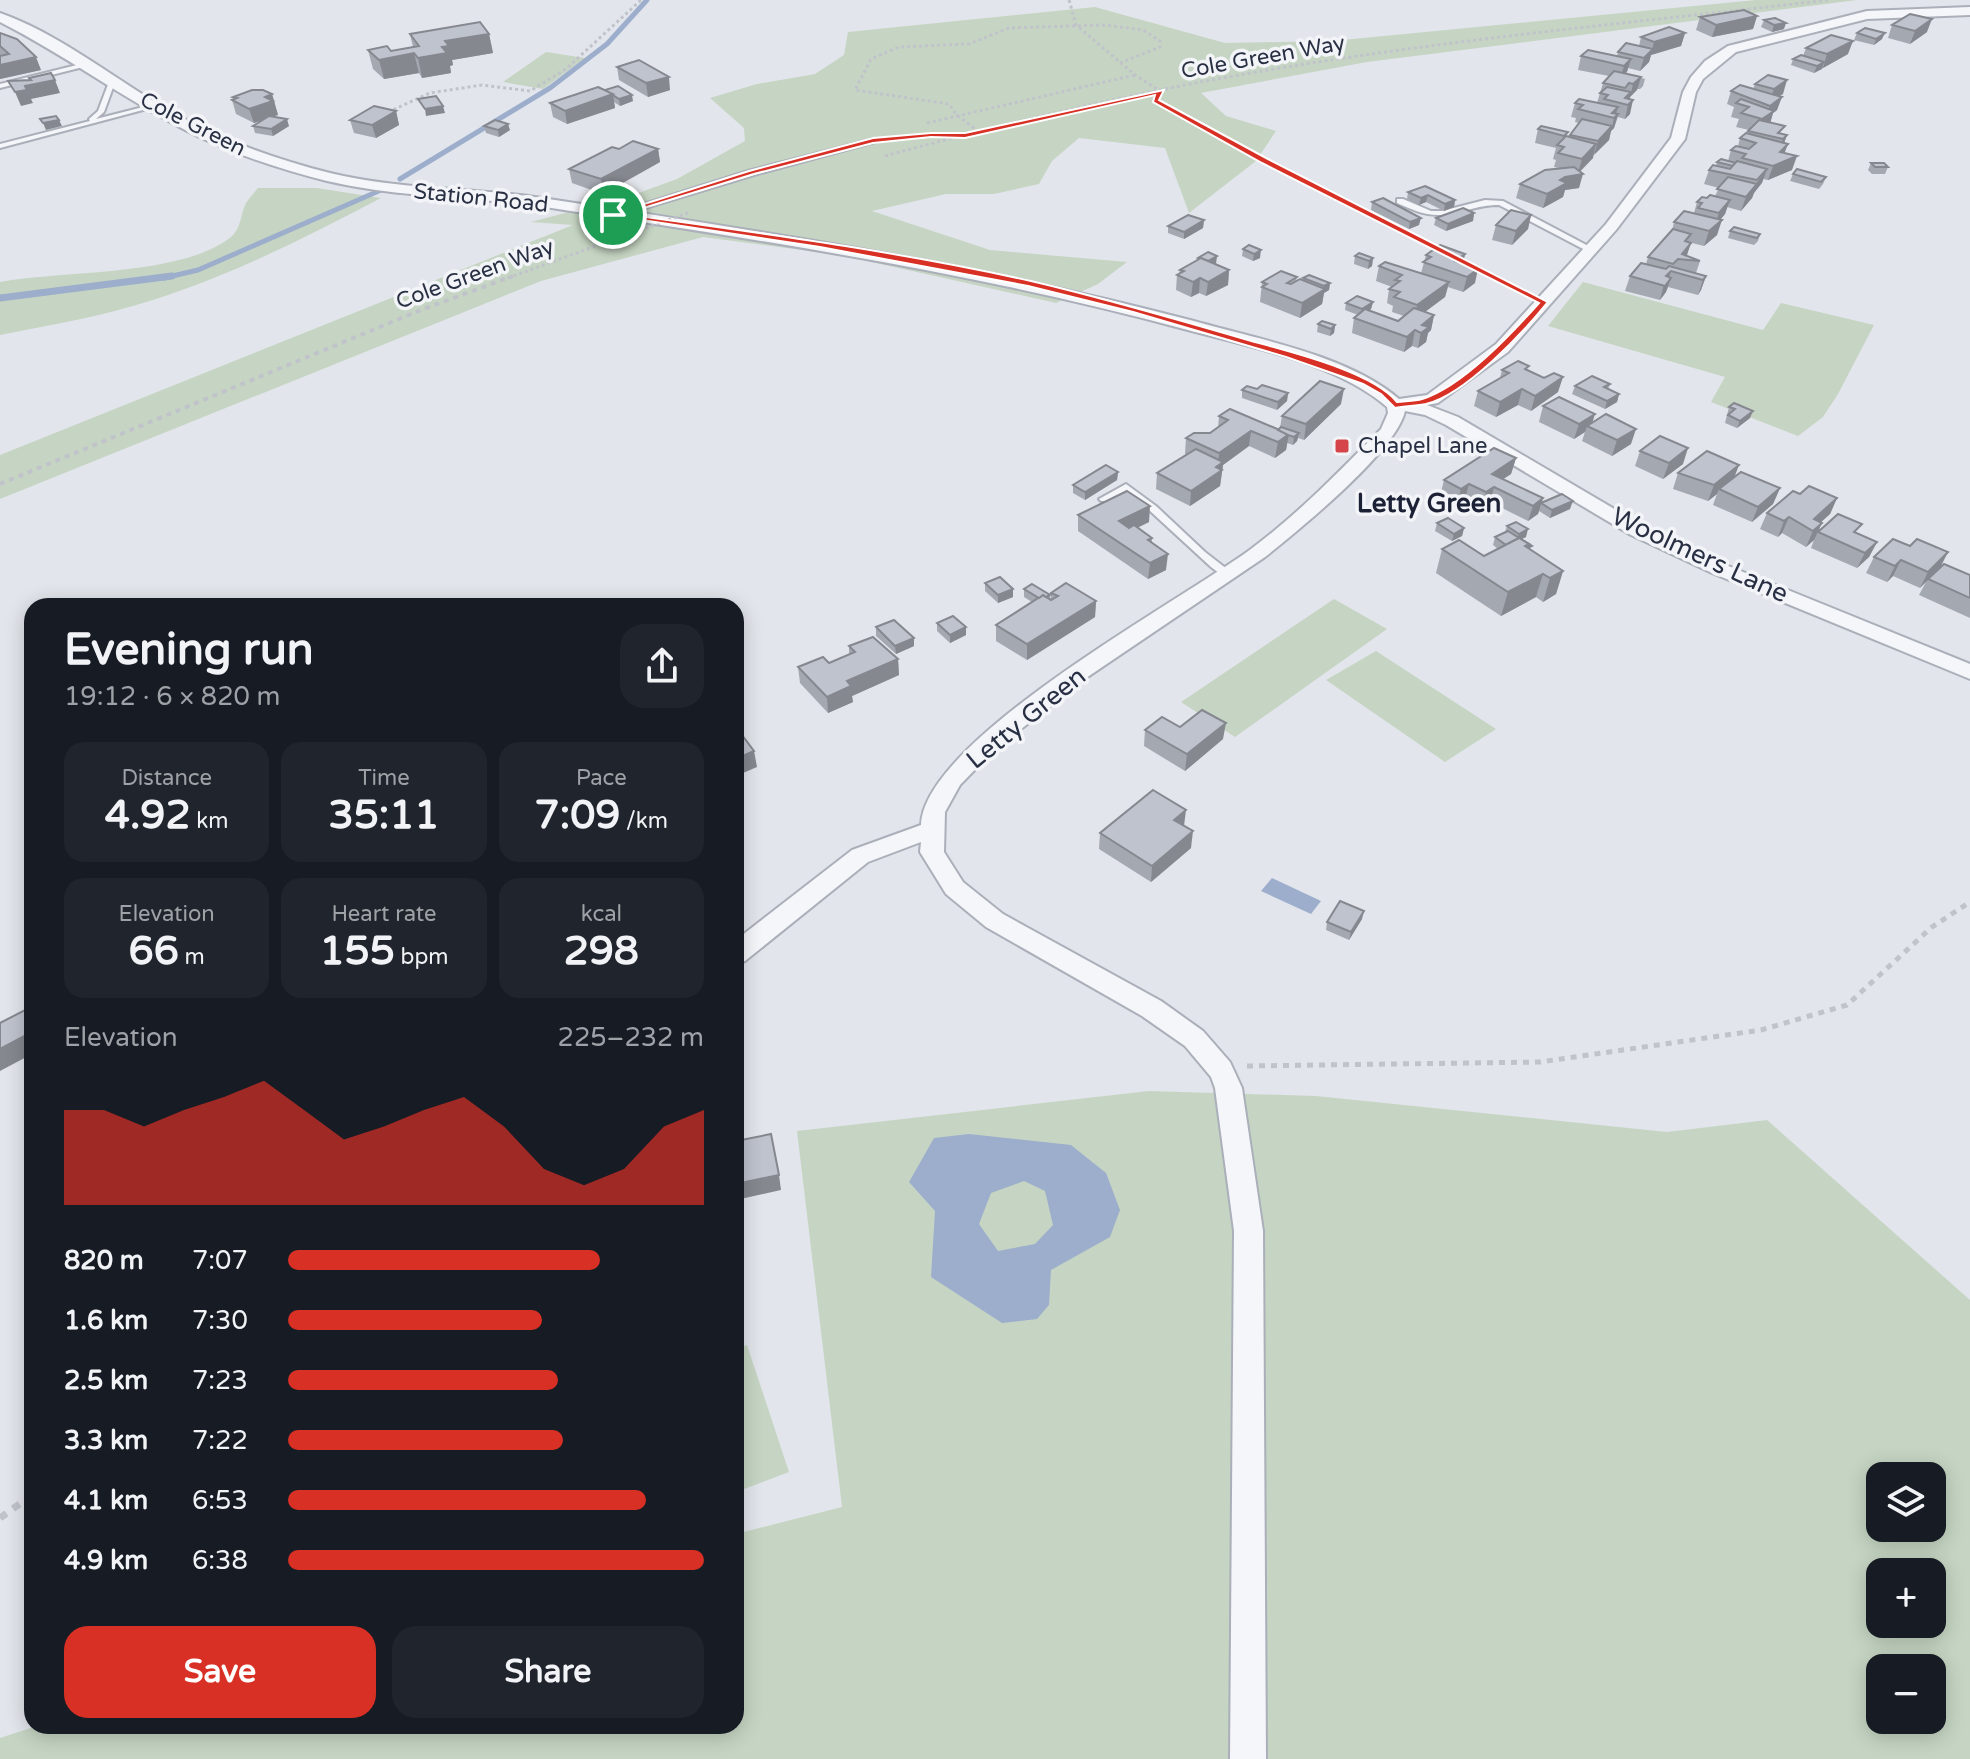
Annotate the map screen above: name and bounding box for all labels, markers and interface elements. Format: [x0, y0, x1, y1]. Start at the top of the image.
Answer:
street label: Cole Green Way [1179, 30, 1347, 84]
street label: Cole Green [136, 86, 250, 162]
street label: Station Road [412, 178, 550, 218]
pin [579, 181, 647, 249]
icon: arrive [591, 193, 635, 237]
street label: Cole Green Way [393, 233, 558, 315]
place label: Chapel Lane [1358, 433, 1487, 459]
marker: Chapel Lane [1333, 437, 1351, 455]
district label: Letty Green [1357, 488, 1501, 519]
street label: Woolmers Lane [1607, 501, 1793, 609]
text: Evening run [64, 624, 313, 677]
button: share [620, 624, 704, 708]
street label: Letty Green [960, 660, 1092, 776]
text: 19:12 · 6 × 820 m [64, 681, 280, 712]
text: Distance [121, 765, 212, 791]
text: Time [358, 765, 410, 791]
text: Pace [576, 765, 627, 791]
text: 4.92 [105, 791, 191, 839]
text: 35:11 [329, 791, 439, 839]
text: 7:09 [535, 791, 620, 839]
text: km [191, 808, 229, 834]
text: /km [620, 808, 668, 834]
text: Elevation [119, 901, 215, 927]
text: Heart rate [332, 901, 436, 927]
text: kcal [581, 901, 622, 927]
text: 66 [129, 927, 179, 975]
text: 155 [319, 927, 395, 975]
text: 298 [564, 927, 639, 975]
text: m [179, 944, 205, 970]
text: bpm [395, 944, 449, 970]
text: Elevation [64, 1022, 178, 1053]
text: 225–232 m [558, 1022, 704, 1053]
text: 820 m [64, 1245, 144, 1276]
text: 7:07 [192, 1245, 248, 1276]
text: 1.6 km [64, 1305, 148, 1336]
text: 7:30 [192, 1305, 248, 1336]
text: 2.5 km [64, 1365, 148, 1396]
text: 7:23 [192, 1365, 248, 1396]
text: 3.3 km [64, 1425, 148, 1456]
text: 7:22 [192, 1425, 248, 1456]
map controls [1866, 1462, 1946, 1734]
button: layers [1866, 1462, 1946, 1542]
text: 4.1 km [64, 1485, 148, 1516]
text: 6:53 [192, 1485, 248, 1516]
text: 4.9 km [64, 1545, 148, 1576]
text: 6:38 [192, 1545, 248, 1576]
button: + [1866, 1558, 1946, 1638]
button: Save [64, 1626, 376, 1718]
button: Share [392, 1626, 704, 1718]
button: − [1866, 1654, 1946, 1734]

